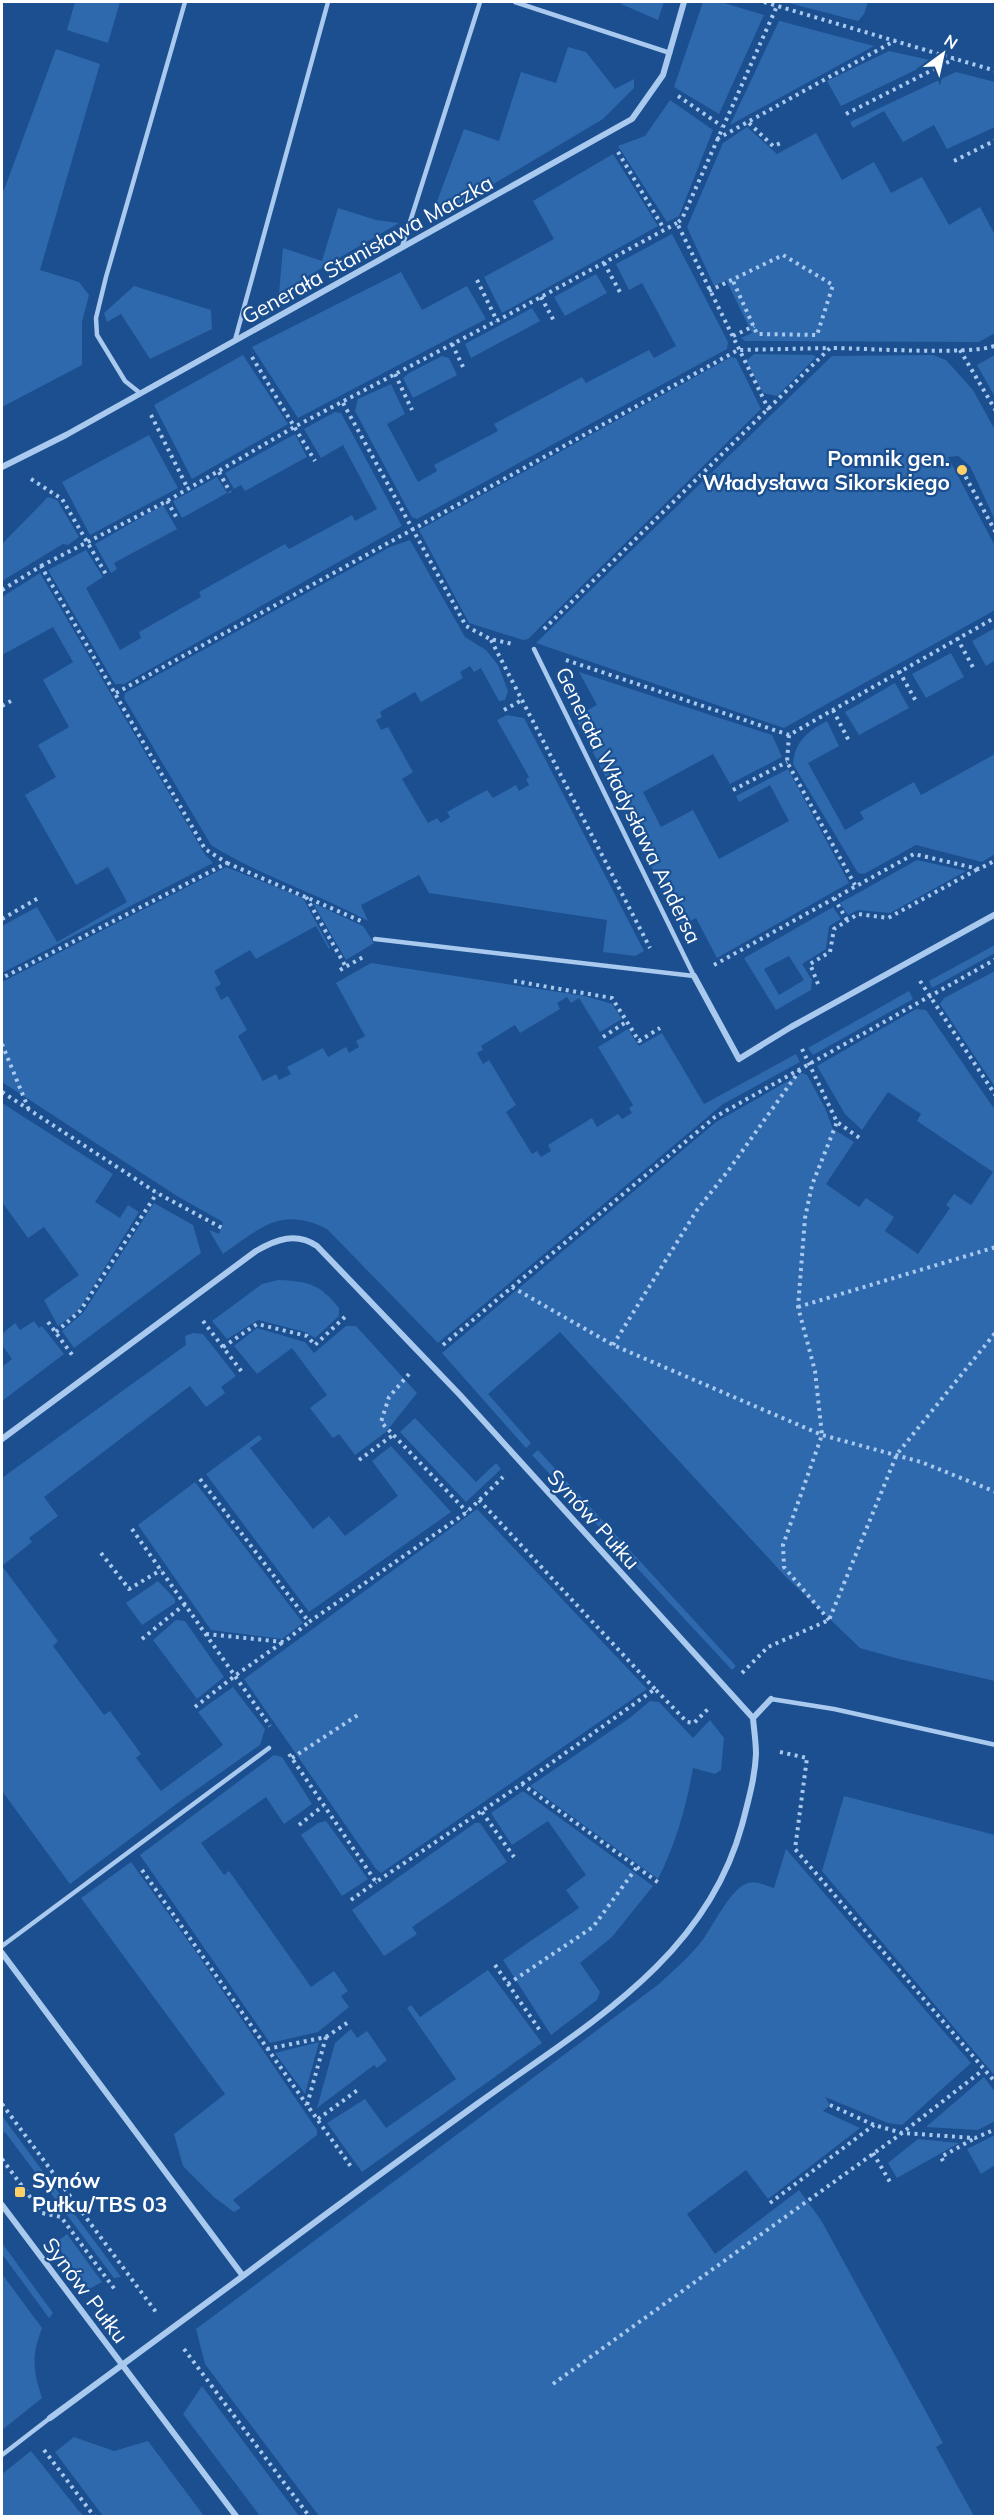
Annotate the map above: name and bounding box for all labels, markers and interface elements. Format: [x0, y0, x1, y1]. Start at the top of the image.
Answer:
north arrow [913, 24, 973, 84]
text: N [941, 30, 962, 53]
street label: Generała Stanisława Maczka [237, 169, 497, 329]
place label: Pomnik gen. Władysława Sikorskiego [702, 445, 950, 495]
marker: Pomnik gen. Władysława Sikorskiego [955, 463, 969, 477]
street label: Generała Władysława Andersa [551, 662, 707, 948]
street label: Synów Pułku [542, 1464, 646, 1574]
place label: Synów Pułku/TBS 03 [32, 2167, 167, 2217]
marker: Synów Pułku/TBS 03 [13, 2185, 27, 2199]
street label: Synów Pułku [38, 2232, 134, 2348]

